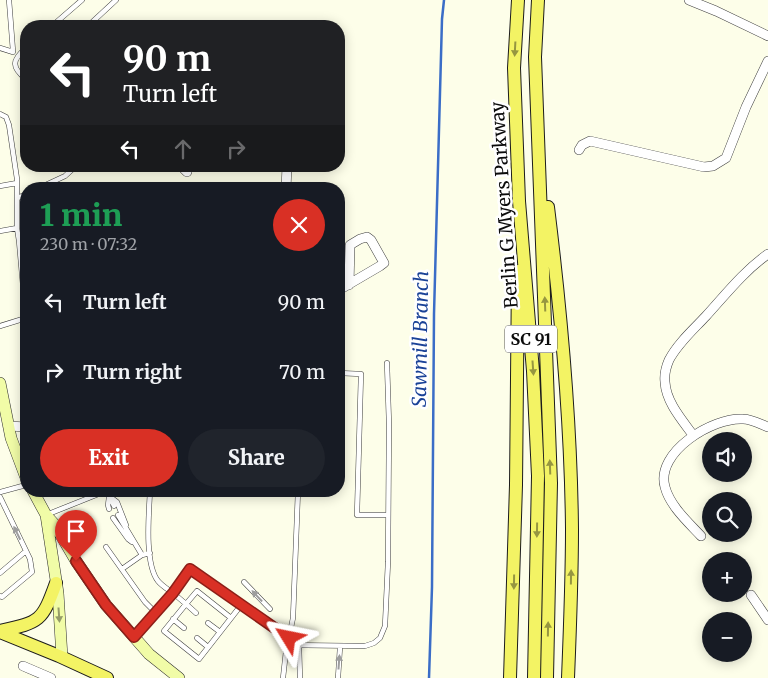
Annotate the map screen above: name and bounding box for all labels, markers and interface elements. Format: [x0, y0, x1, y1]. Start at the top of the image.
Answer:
text: 90 m [123, 37, 211, 81]
icon: left [40, 40, 105, 105]
one-way arrow [511, 41, 519, 57]
text: Turn left [123, 80, 217, 108]
street label: Berlin G Myers Parkway [485, 100, 523, 309]
icon: left [116, 135, 144, 163]
icon: ahead [169, 135, 197, 163]
icon: right [222, 135, 250, 163]
text: 1 min [40, 196, 122, 234]
button: close [273, 199, 325, 251]
text: 230 m · 07:32 [40, 234, 137, 254]
water label: Sawmill Branch [407, 271, 433, 407]
icon: left [40, 288, 68, 316]
text: Turn left [83, 290, 167, 314]
text: 90 m [278, 290, 325, 314]
one-way arrow [540, 296, 548, 312]
road number: SC 91 [505, 326, 557, 352]
icon: right [40, 358, 68, 386]
text: Turn right [83, 360, 182, 384]
text: 70 m [279, 360, 325, 384]
one-way arrow [529, 360, 537, 376]
button: Exit [40, 429, 178, 487]
button: Share [188, 429, 325, 487]
map controls [702, 432, 752, 662]
button: sound [702, 432, 752, 482]
one-way arrow [546, 459, 554, 475]
button: search [702, 492, 752, 542]
pin [55, 510, 97, 561]
icon: arrive [62, 517, 90, 545]
one-way arrow [533, 523, 541, 539]
one-way arrow [13, 526, 21, 540]
button: + [702, 552, 752, 602]
one-way arrow [567, 569, 575, 585]
one-way arrow [510, 574, 518, 590]
one-way arrow [251, 590, 263, 602]
one-way arrow [56, 607, 64, 623]
position arrow [262, 611, 314, 663]
button: − [702, 612, 752, 662]
one-way arrow [544, 621, 552, 637]
one-way arrow [336, 654, 344, 670]

